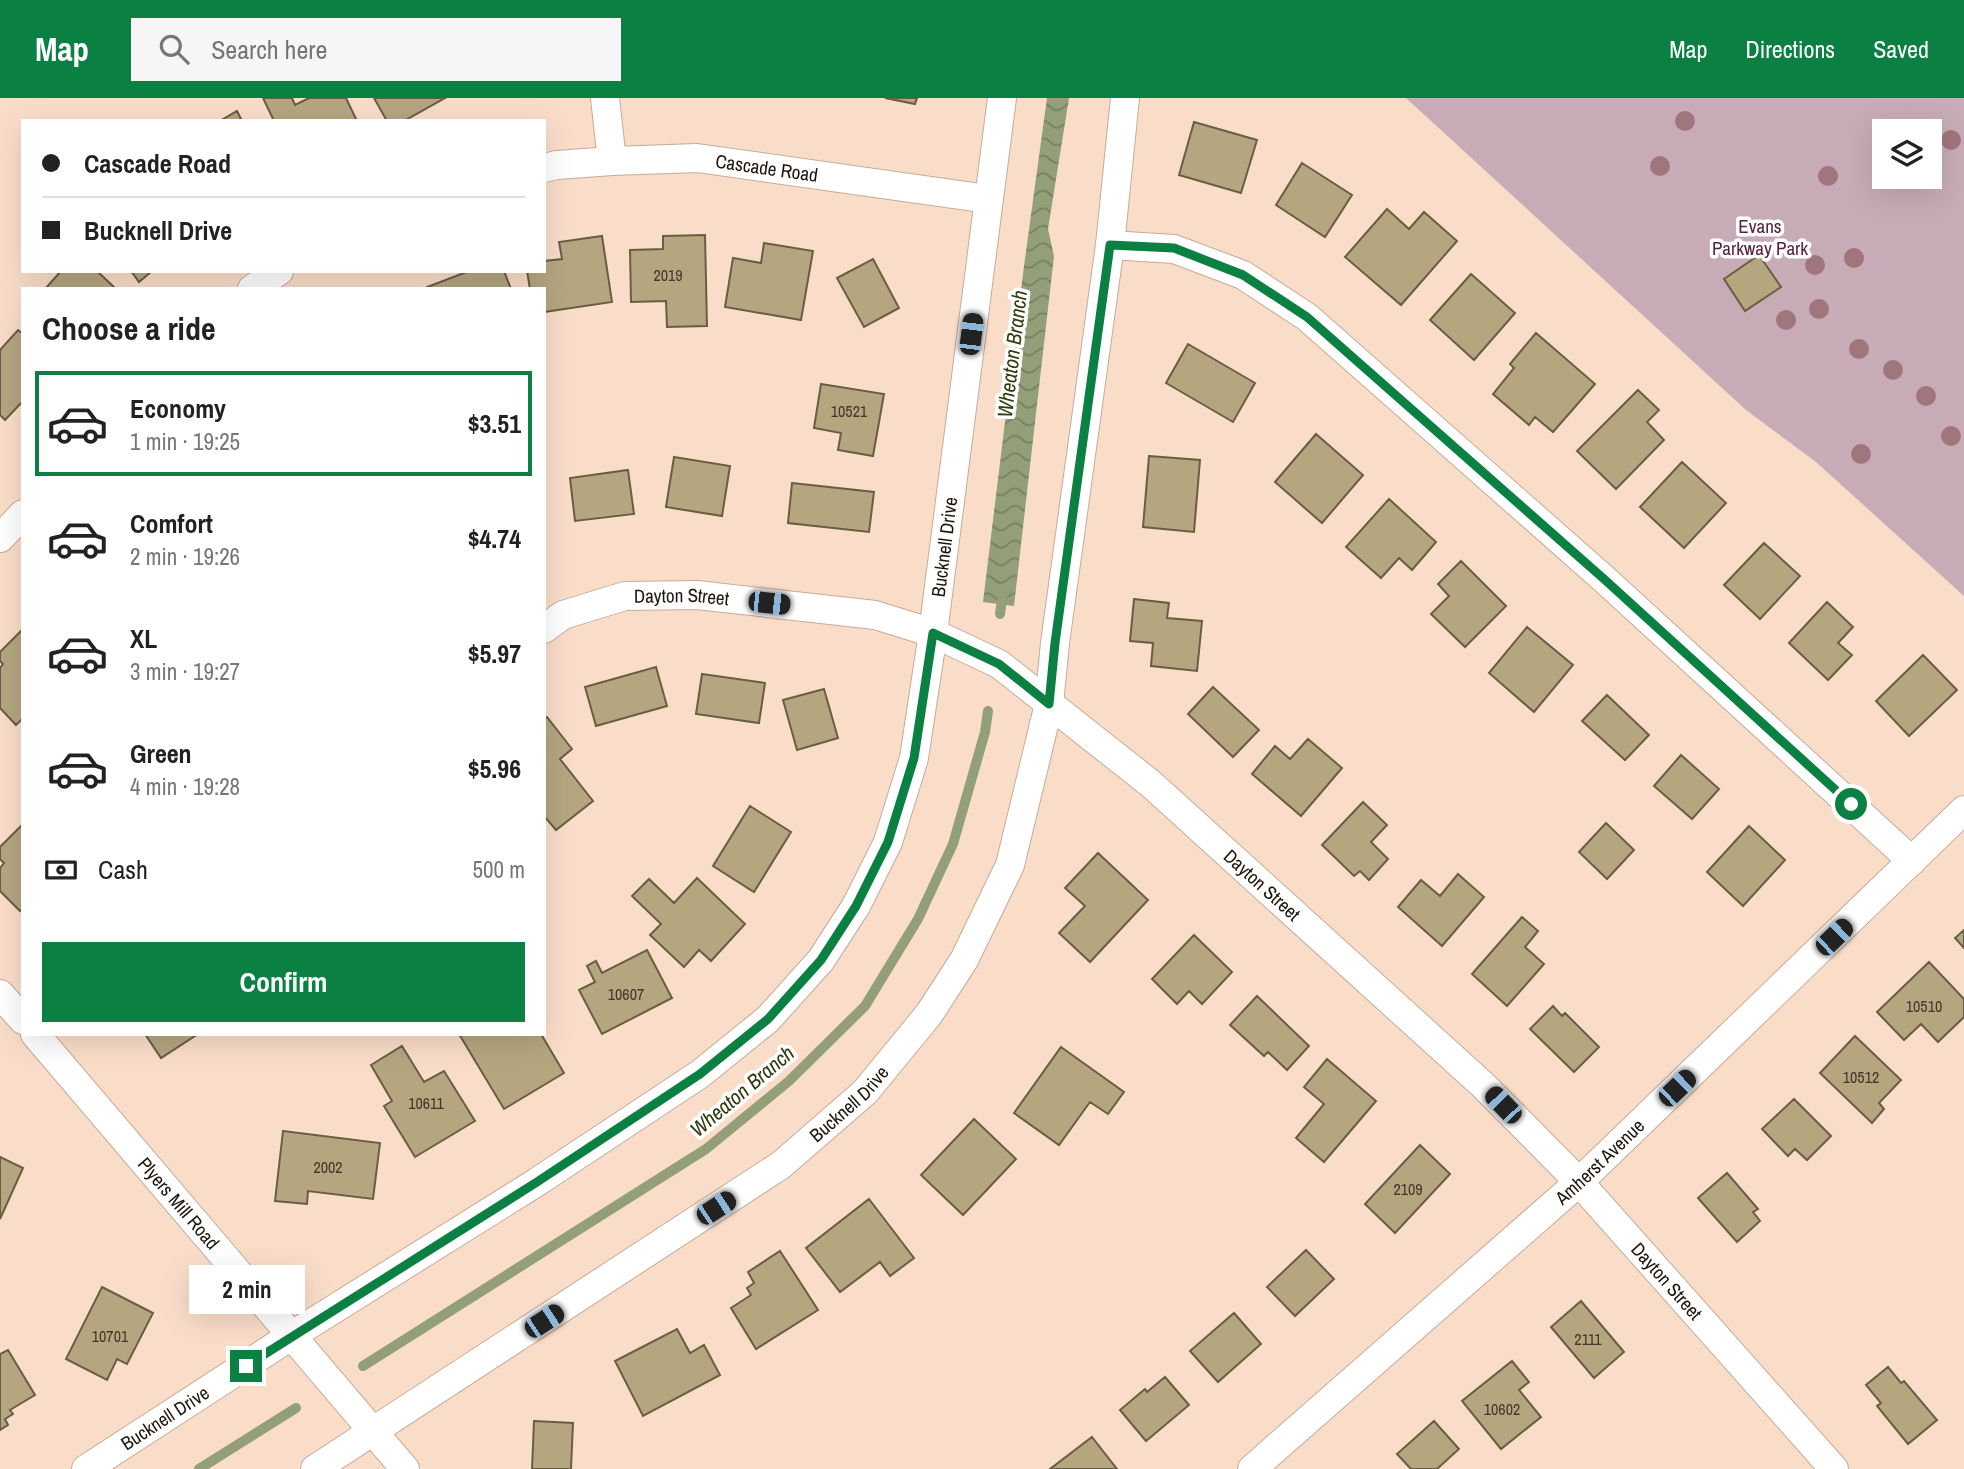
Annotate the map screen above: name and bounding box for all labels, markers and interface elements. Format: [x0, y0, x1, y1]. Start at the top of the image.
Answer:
search box [131, 18, 621, 81]
text: Map [35, 27, 89, 71]
icon: search [155, 30, 193, 68]
text: Search here [211, 32, 327, 67]
text: Map [1669, 33, 1707, 65]
text: Directions [1745, 33, 1835, 65]
text: Saved [1873, 33, 1929, 65]
map controls [1872, 119, 1942, 189]
button: layers [1872, 119, 1942, 189]
text: Cascade Road [84, 146, 231, 181]
street label: Cascade Road [714, 148, 820, 188]
text: Bucknell Drive [84, 213, 232, 248]
park label: Evans Parkway Park [1712, 213, 1808, 261]
house number: 2019 [653, 264, 683, 286]
water label: Wheaton Branch [990, 289, 1034, 419]
text: Choose a ride [42, 307, 216, 350]
car [959, 312, 984, 356]
text: Economy [130, 391, 226, 426]
icon: car [46, 392, 109, 455]
house number: 10521 [831, 400, 868, 422]
text: $3.51 [468, 406, 521, 441]
text: 1 min · 19:25 [130, 426, 240, 457]
street label: Bucknell Drive [925, 495, 963, 598]
text: Comfort [130, 506, 213, 541]
icon: car [46, 507, 109, 570]
text: $4.74 [468, 521, 521, 556]
text: 2 min · 19:26 [130, 541, 240, 572]
street label: Dayton Street [634, 582, 731, 612]
car [748, 590, 791, 616]
text: XL [130, 621, 157, 656]
icon: car [46, 622, 109, 685]
text: $5.97 [468, 636, 521, 671]
text: 3 min · 19:27 [130, 656, 240, 687]
text: Green [130, 736, 192, 771]
icon: car [46, 737, 109, 800]
text: $5.96 [468, 751, 521, 786]
text: 4 min · 19:28 [130, 771, 240, 802]
route start [1835, 788, 1867, 820]
street label: Dayton Street [1218, 843, 1307, 927]
icon: cash [42, 851, 80, 889]
text: Cash [98, 852, 148, 887]
text: 500 m [473, 854, 525, 885]
car [1812, 915, 1857, 959]
button: Confirm [42, 942, 525, 1022]
house number: 10607 [608, 983, 644, 1005]
house number: 10510 [1906, 995, 1942, 1017]
water label: Wheaton Branch [684, 1039, 800, 1143]
street label: Bucknell Drive [804, 1060, 894, 1148]
car [1655, 1066, 1700, 1110]
house number: 10512 [1843, 1066, 1879, 1088]
car [1481, 1083, 1526, 1127]
house number: 10611 [408, 1092, 444, 1114]
street label: Amherst Avenue [1549, 1113, 1650, 1211]
street label: Plyers Mill Road [132, 1151, 226, 1255]
house number: 2002 [313, 1156, 343, 1178]
house number: 2109 [1393, 1178, 1423, 1200]
car [693, 1188, 740, 1228]
street label: Dayton Street [1626, 1237, 1709, 1326]
callout: 2 min [188, 1264, 304, 1314]
text: 2 min [222, 1274, 272, 1305]
car [521, 1301, 568, 1341]
house number: 10701 [92, 1325, 129, 1347]
house number: 2111 [1574, 1328, 1602, 1350]
route end [230, 1350, 262, 1382]
street label: Bucknell Drive [116, 1380, 214, 1456]
house number: 10602 [1484, 1398, 1520, 1420]

